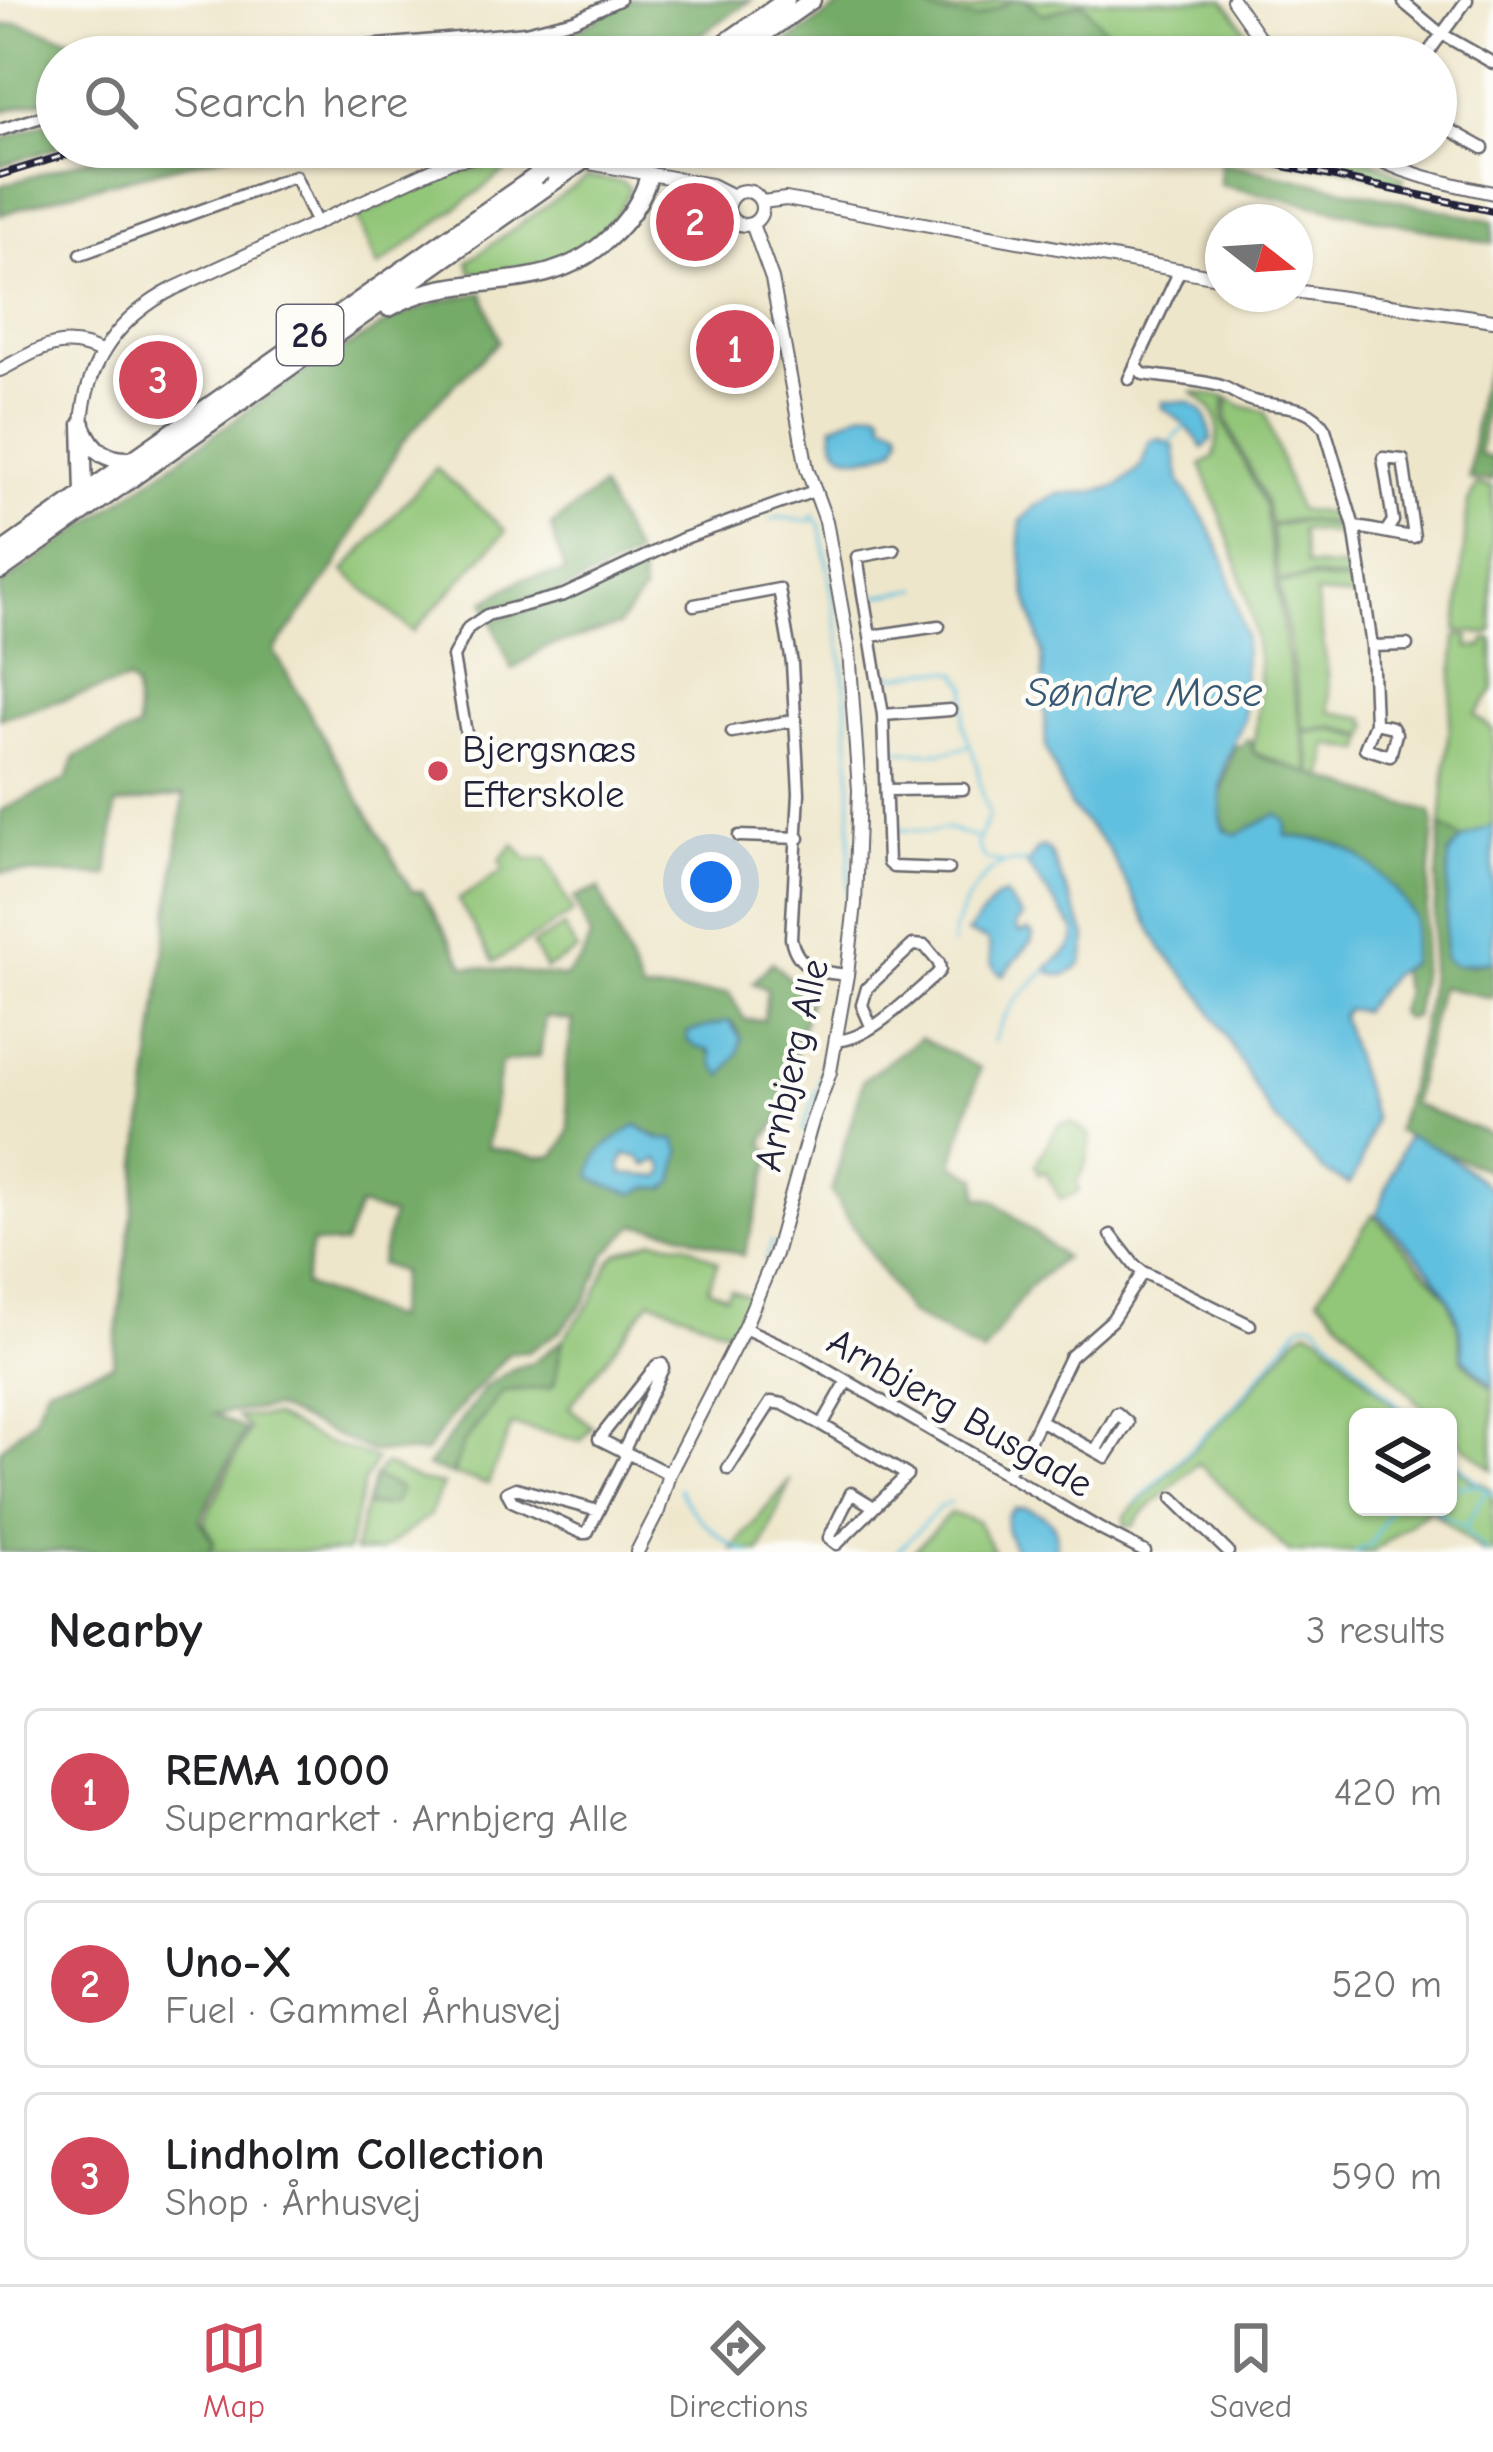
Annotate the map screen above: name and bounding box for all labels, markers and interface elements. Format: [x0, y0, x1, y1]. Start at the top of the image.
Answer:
search box [36, 36, 1457, 168]
icon: search [78, 69, 144, 135]
text: Search here [174, 76, 408, 128]
pin: 2 [656, 177, 734, 267]
north arrow [1205, 204, 1313, 312]
pin: 1 [696, 304, 774, 394]
road number: 26 [277, 305, 343, 365]
pin: 3 [119, 335, 197, 425]
water label: Søndre Mose [1025, 668, 1263, 717]
place label: Bjergsnæs Efterskole [462, 727, 636, 817]
marker: Bjergsnæs Efterskole [425, 758, 451, 784]
your location [681, 852, 741, 912]
street label: Arnbjerg Alle [746, 955, 838, 1175]
street label: Arnbjerg Busgade [820, 1319, 1100, 1507]
map controls [1349, 1408, 1457, 1516]
button: layers [1349, 1408, 1457, 1516]
text: Nearby [48, 1601, 202, 1660]
text: 3 results [1306, 1608, 1445, 1653]
text: REMA 1000 [165, 1744, 390, 1796]
text: 1 [82, 1770, 98, 1815]
text: 420 m [1334, 1770, 1442, 1815]
text: Supermarket · Arnbjerg Alle [165, 1796, 628, 1841]
text: Uno-X [165, 1936, 293, 1988]
text: 2 [80, 1962, 100, 2007]
text: 520 m [1331, 1962, 1442, 2007]
text: Fuel · Gammel Århusvej [165, 1988, 562, 2033]
text: Lindholm Collection [165, 2128, 545, 2180]
text: 3 [80, 2154, 100, 2199]
text: 590 m [1331, 2154, 1442, 2199]
text: Shop · Århusvej [165, 2180, 421, 2225]
tab: Map [201, 2315, 267, 2425]
tab: Directions [669, 2315, 808, 2425]
tab: Saved [1210, 2315, 1292, 2425]

